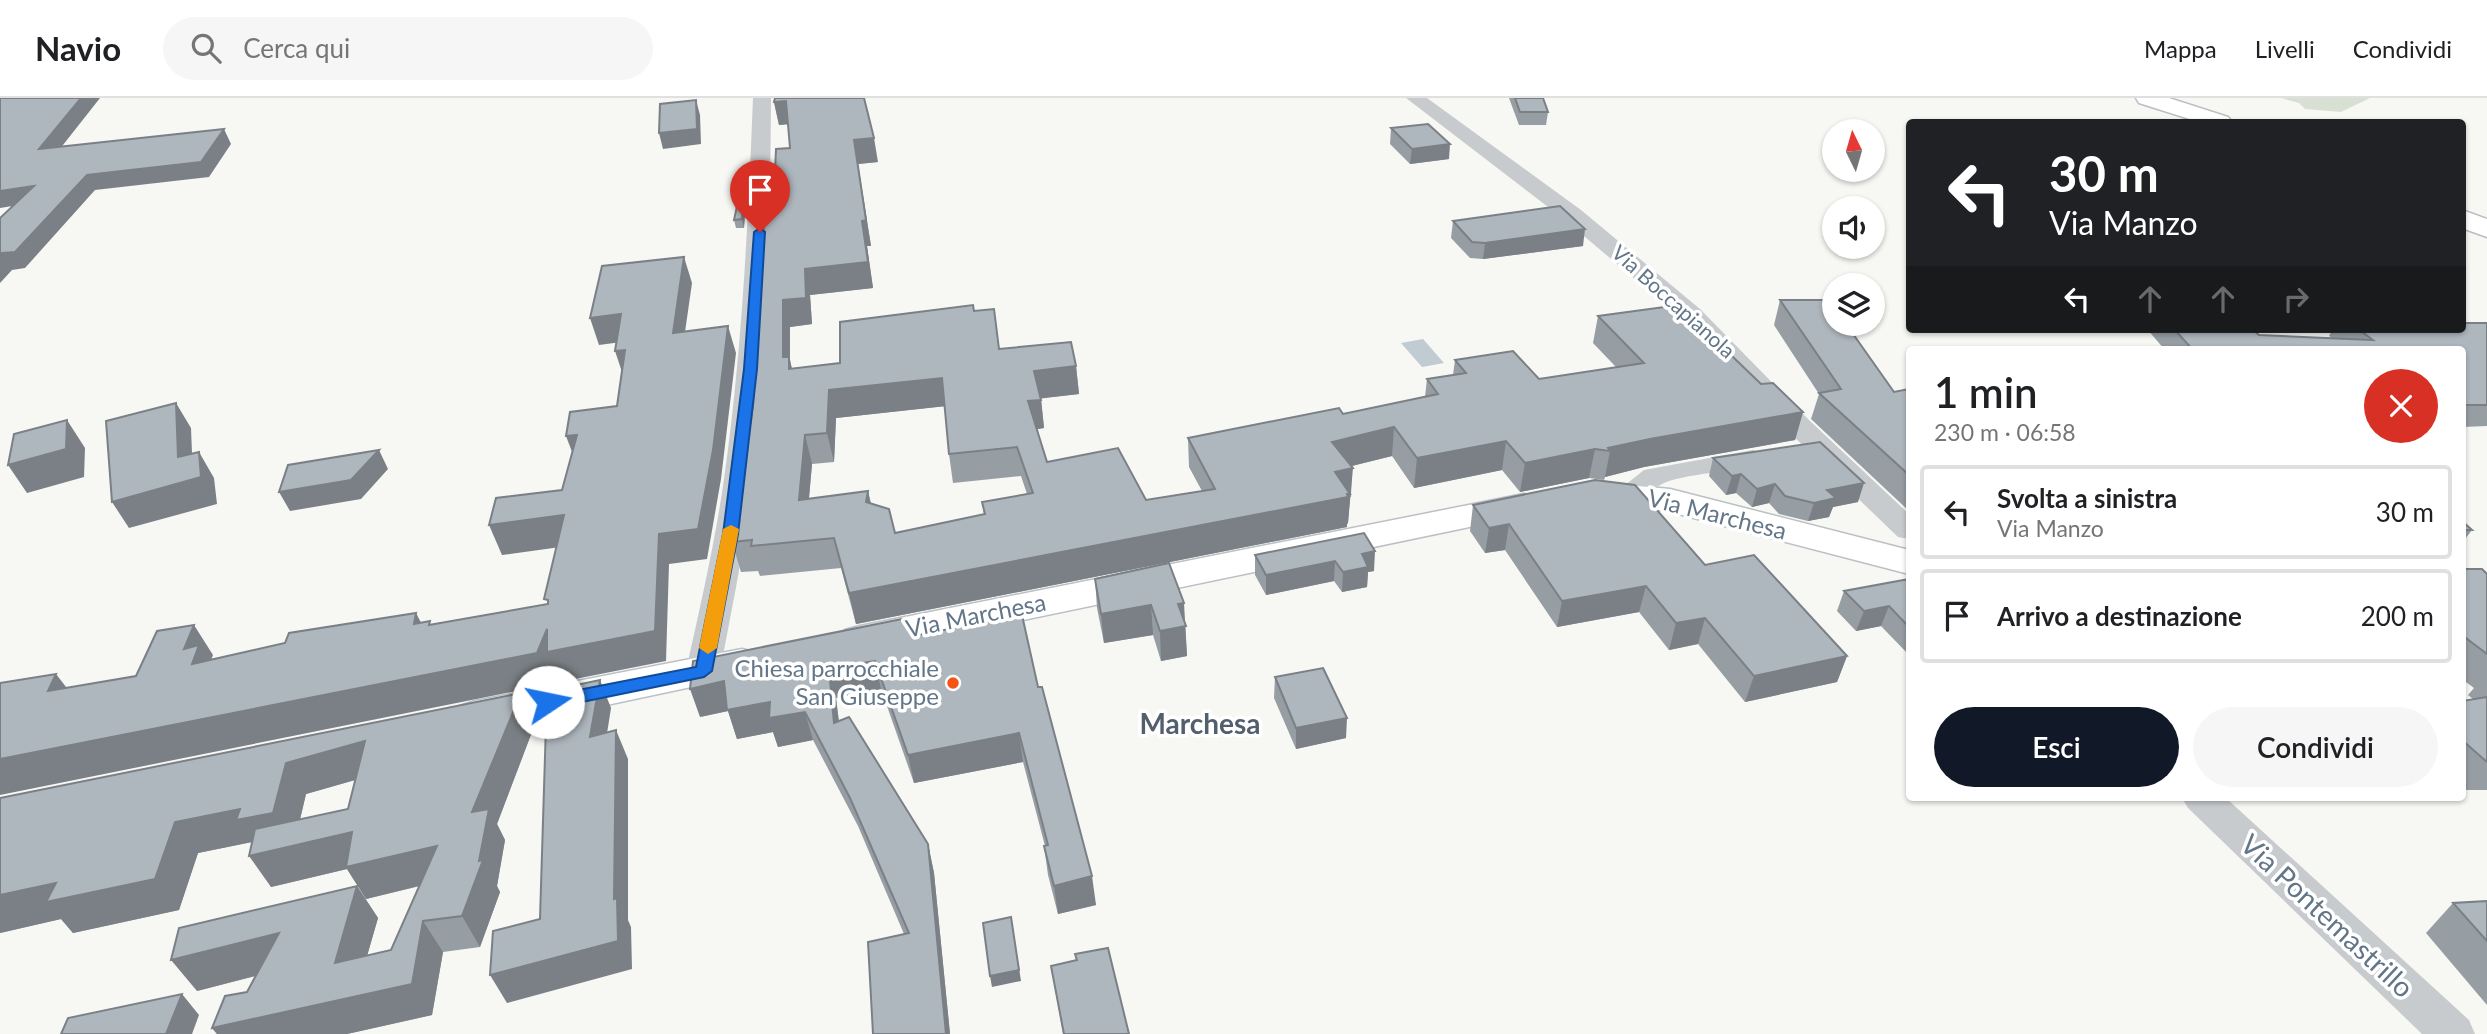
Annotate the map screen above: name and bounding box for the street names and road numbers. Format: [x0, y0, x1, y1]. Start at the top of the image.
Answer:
street label: Via Boccapianola [1607, 239, 1741, 363]
street label: Via Marchesa [1645, 482, 1790, 545]
street label: Via Marchesa [903, 587, 1048, 642]
street label: Via Pontemastrillo [2234, 826, 2421, 1004]

